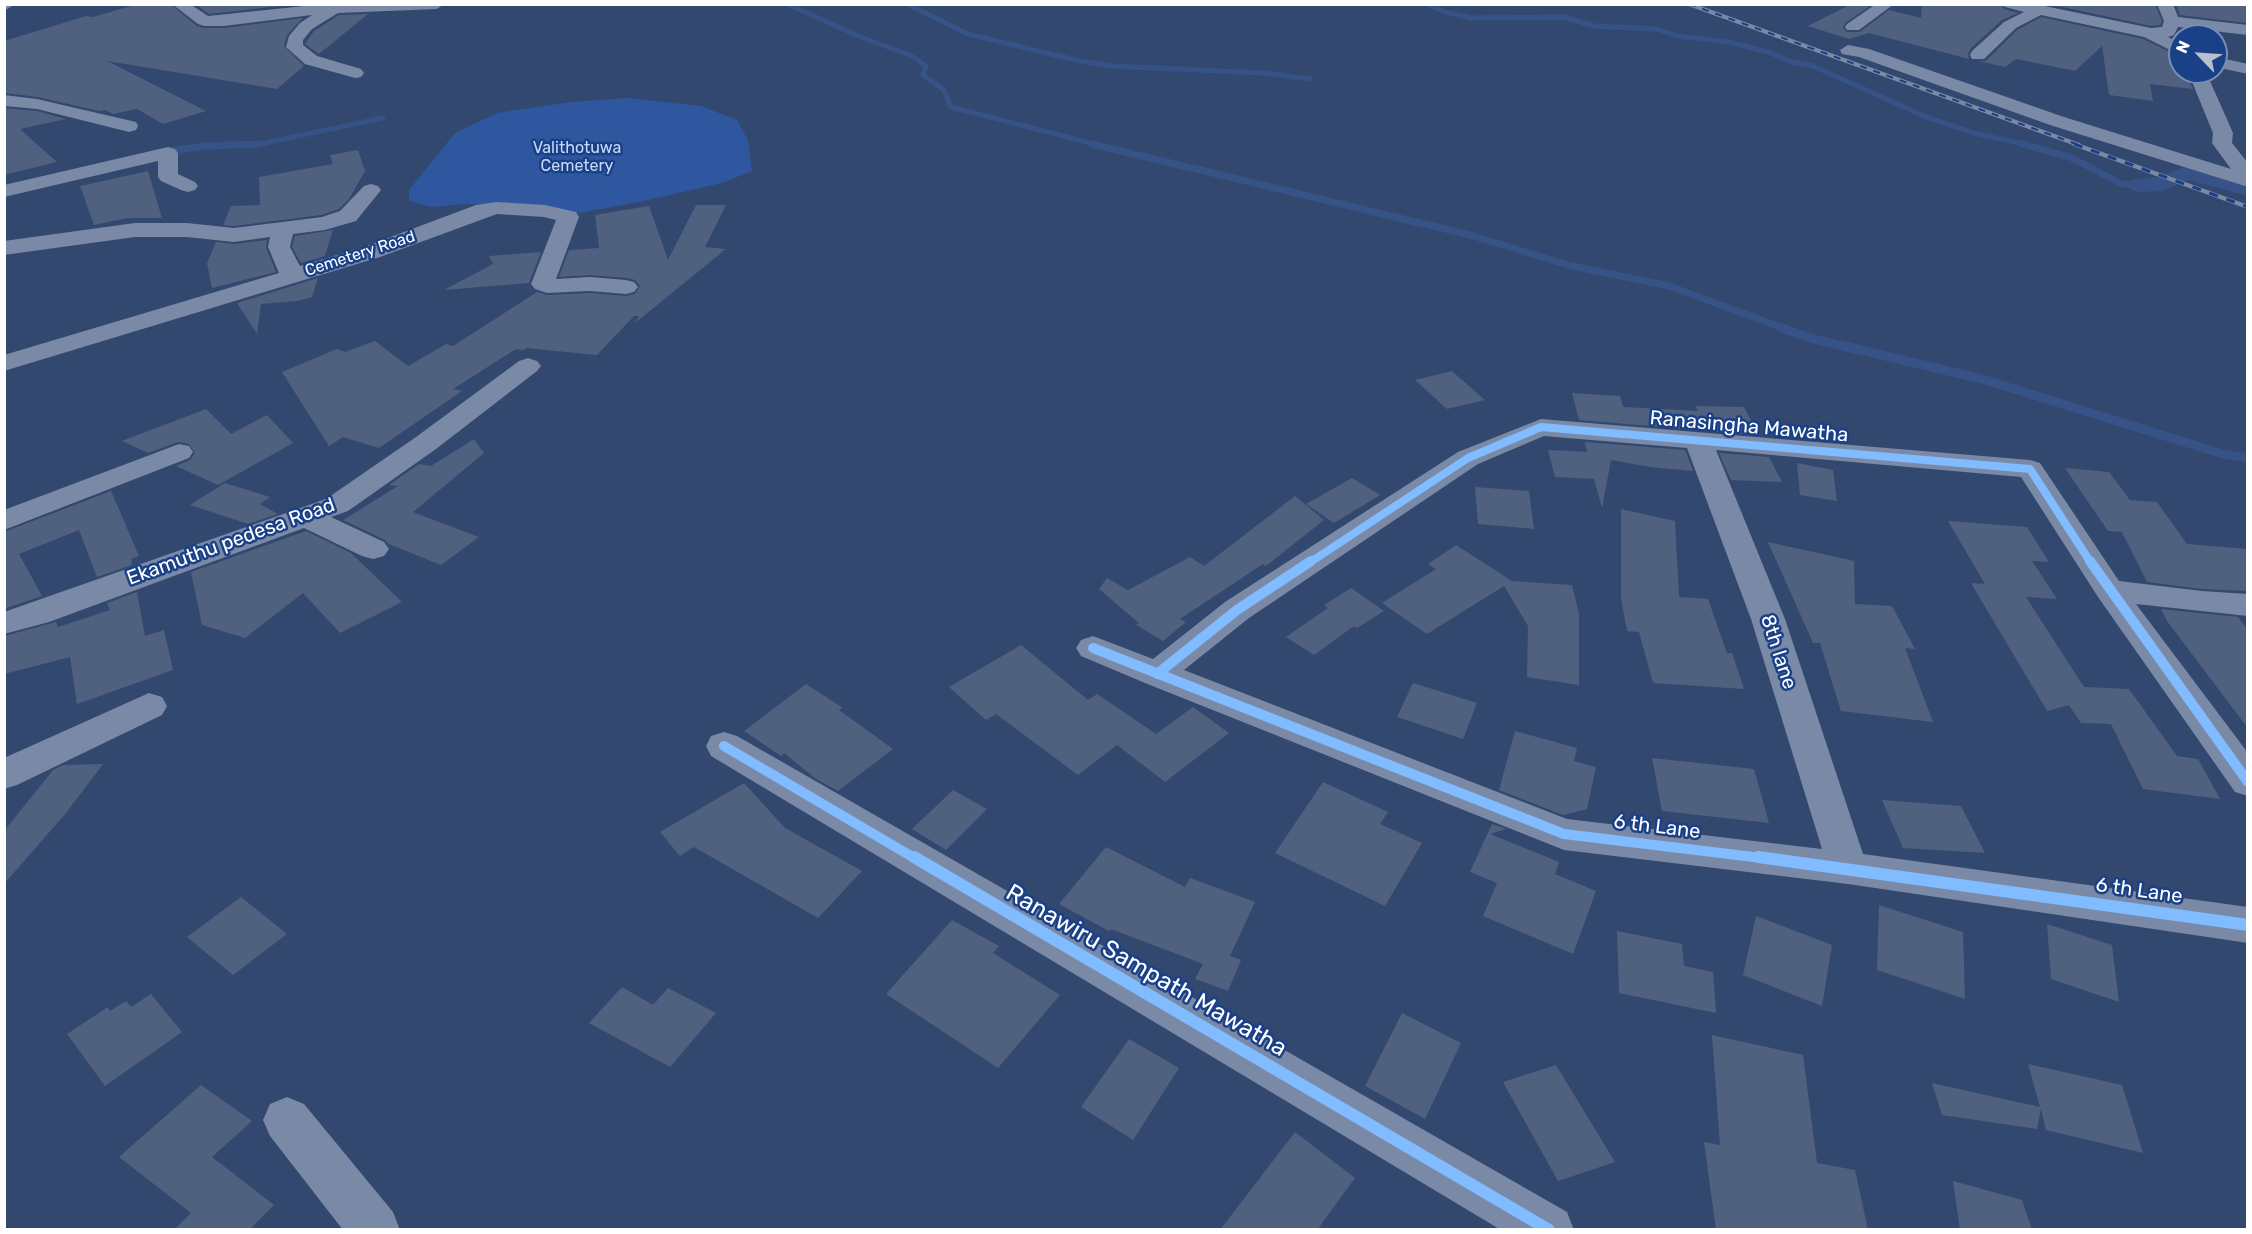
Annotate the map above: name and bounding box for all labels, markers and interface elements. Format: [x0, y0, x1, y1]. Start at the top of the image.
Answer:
north arrow [2168, 24, 2228, 84]
text: N [2172, 38, 2194, 56]
park label: Valithotuwa Cemetery [533, 138, 621, 176]
street label: Cemetery Road [302, 227, 418, 281]
street label: Ranasingha Mawatha [1649, 406, 1849, 448]
street label: Ekamuthu pedesa Road [124, 493, 338, 591]
street label: 8th lane [1755, 612, 1801, 692]
street label: 6 th Lane [1612, 810, 1702, 844]
street label: 6 th Lane [2094, 873, 2184, 909]
street label: Ranawiru Sampath Mawatha [1000, 879, 1292, 1063]

